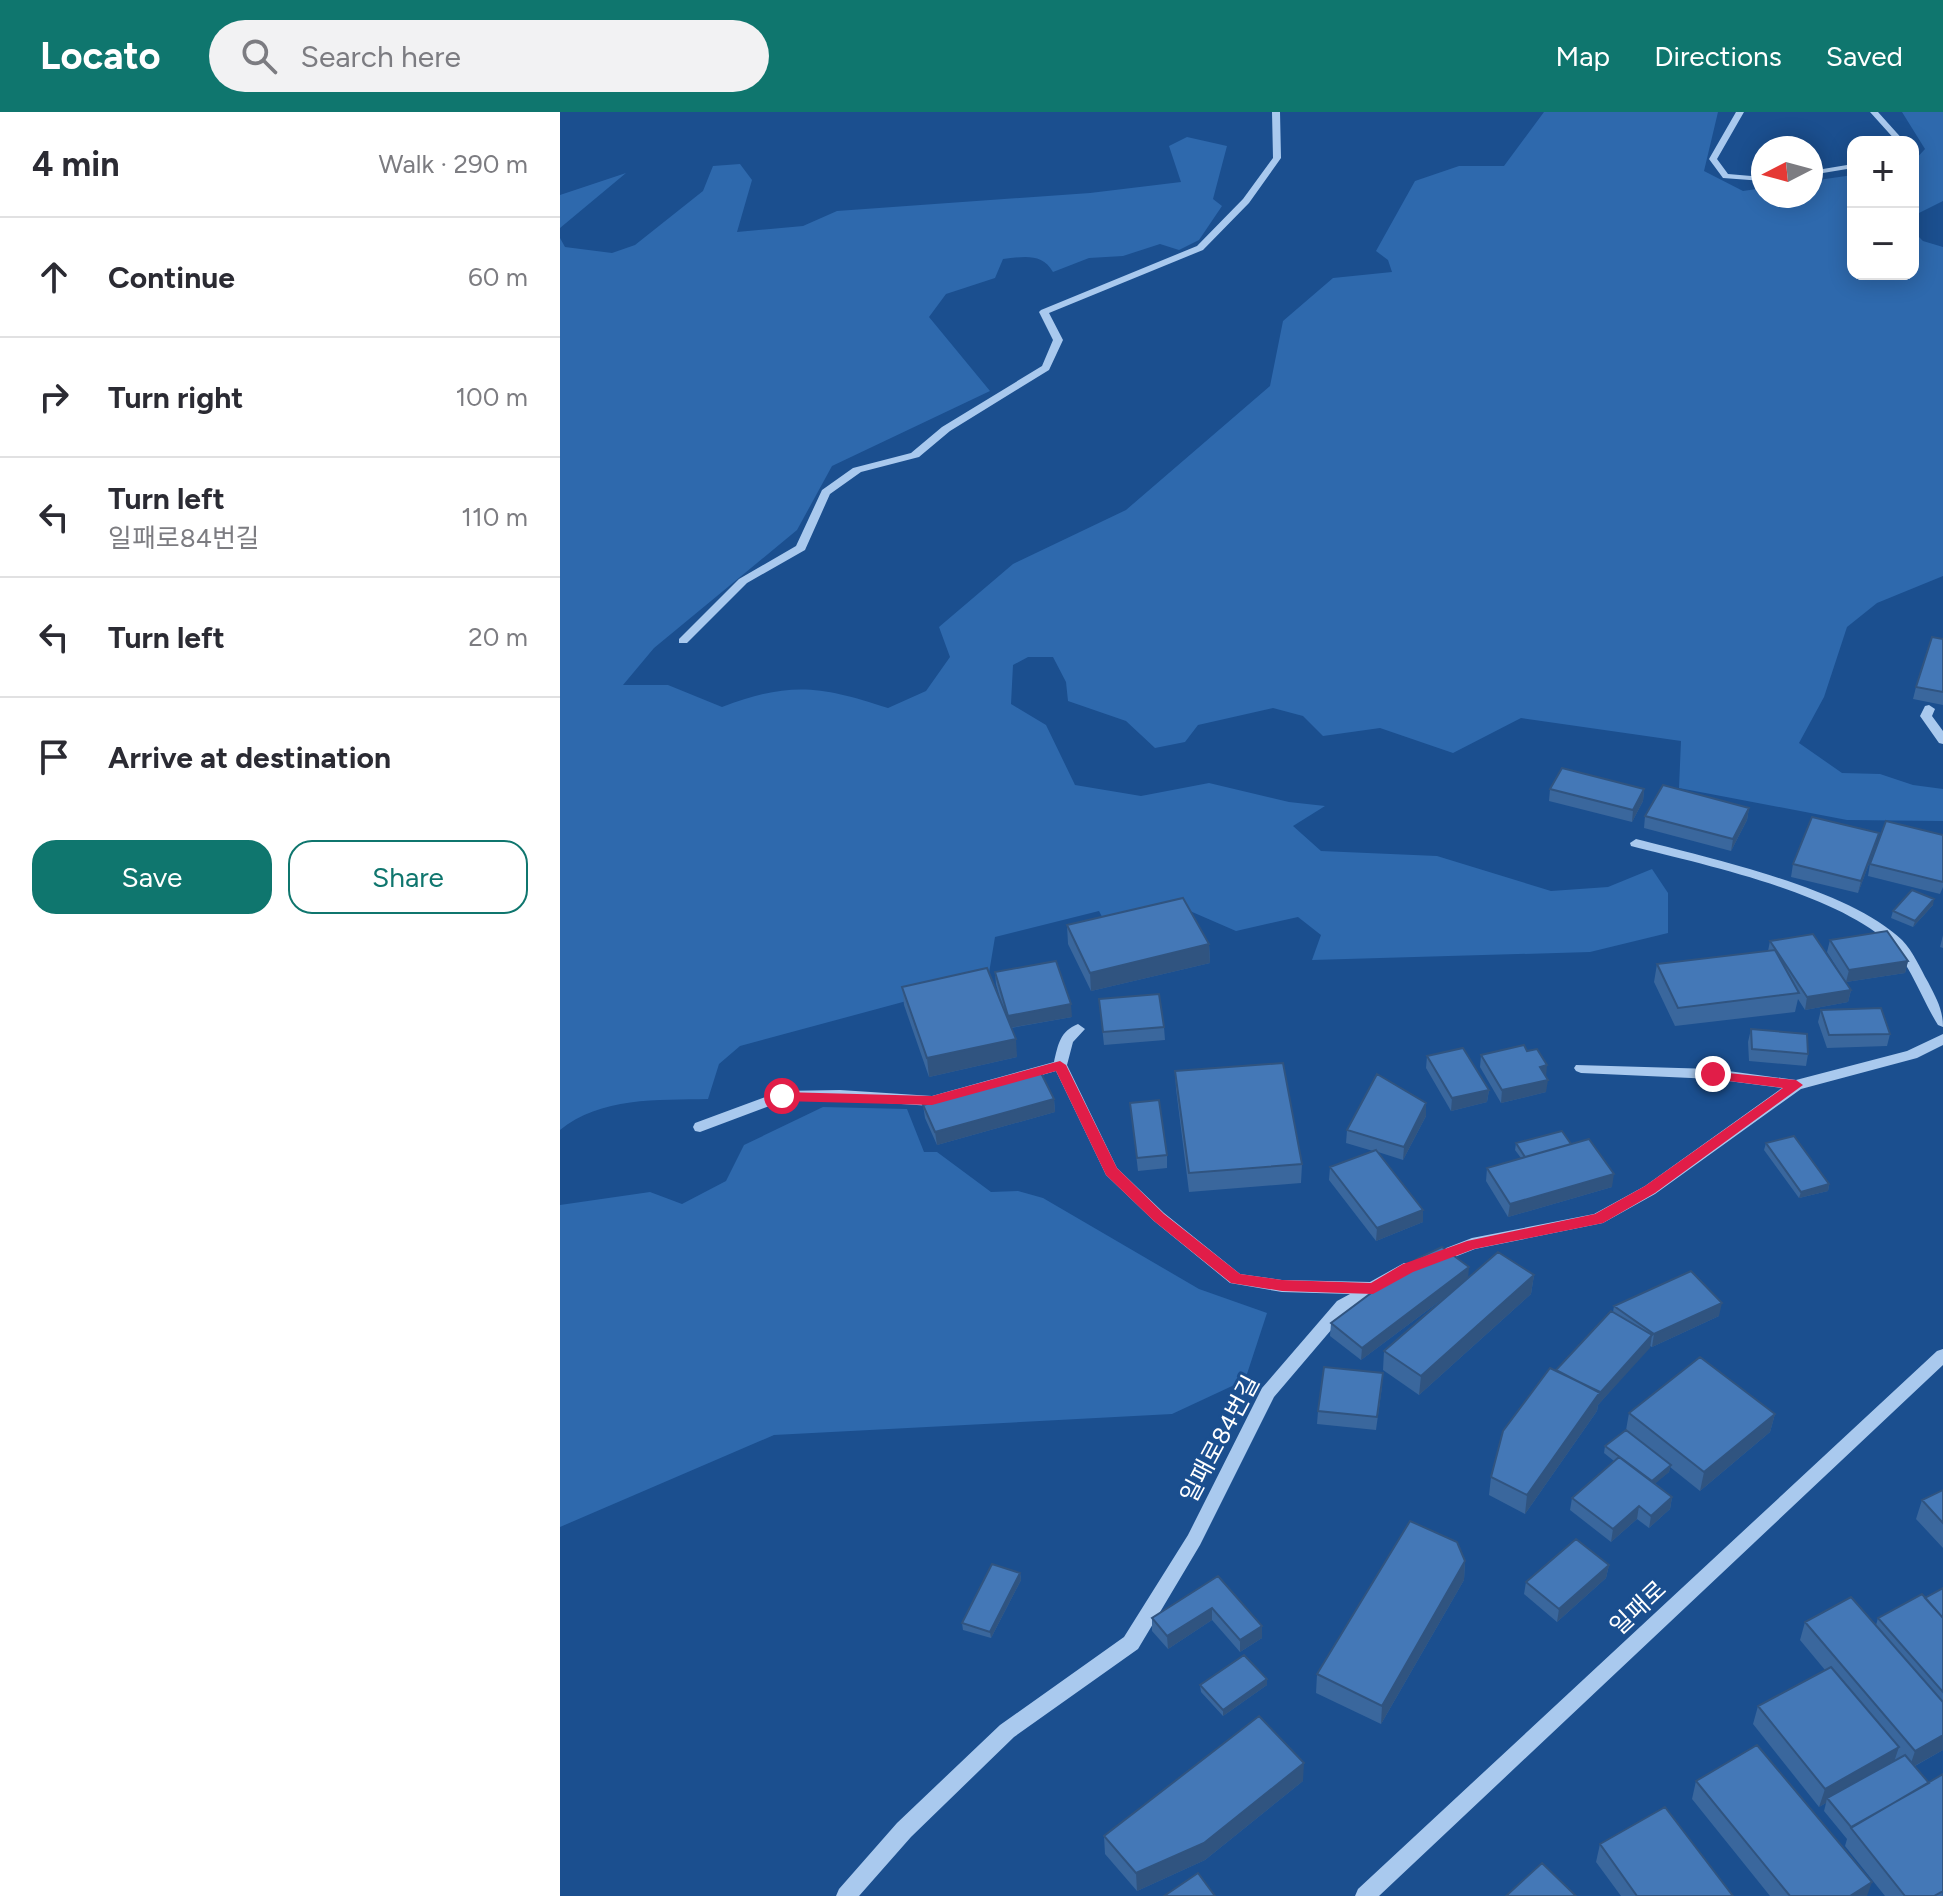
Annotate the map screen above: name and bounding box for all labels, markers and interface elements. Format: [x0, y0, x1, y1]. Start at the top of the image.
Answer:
search box [209, 20, 769, 92]
text: Locato [40, 33, 161, 79]
icon: search [237, 34, 281, 78]
text: Search here [301, 38, 461, 75]
text: Map [1556, 39, 1610, 73]
text: Directions [1654, 39, 1782, 73]
text: Saved [1826, 39, 1903, 73]
north arrow [1751, 136, 1823, 208]
map controls [1847, 136, 1919, 280]
button: + [1847, 136, 1919, 208]
text: 4 min [32, 144, 119, 185]
text: Walk · 290 m [379, 148, 528, 180]
button: − [1847, 208, 1919, 280]
icon: ahead [32, 255, 76, 299]
text: Continue [108, 259, 235, 296]
text: 60 m [468, 261, 528, 293]
icon: right [32, 375, 76, 419]
text: Turn right [108, 379, 243, 416]
text: 100 m [455, 381, 528, 413]
text: Turn left [108, 480, 225, 517]
icon: left [32, 495, 76, 539]
text: 110 m [461, 501, 528, 533]
text: 일패로84번길 [108, 522, 260, 554]
icon: left [32, 615, 76, 659]
text: Turn left [108, 619, 225, 656]
text: 20 m [468, 621, 528, 653]
icon: arrive [32, 735, 76, 779]
text: Arrive at destination [108, 739, 391, 776]
button: Save [32, 840, 272, 914]
button: Share [288, 840, 528, 914]
route end [1695, 1056, 1731, 1092]
route start [764, 1078, 800, 1114]
street label: 일패로84번길 [1174, 1370, 1265, 1507]
street label: 일패로 [1604, 1574, 1672, 1641]

